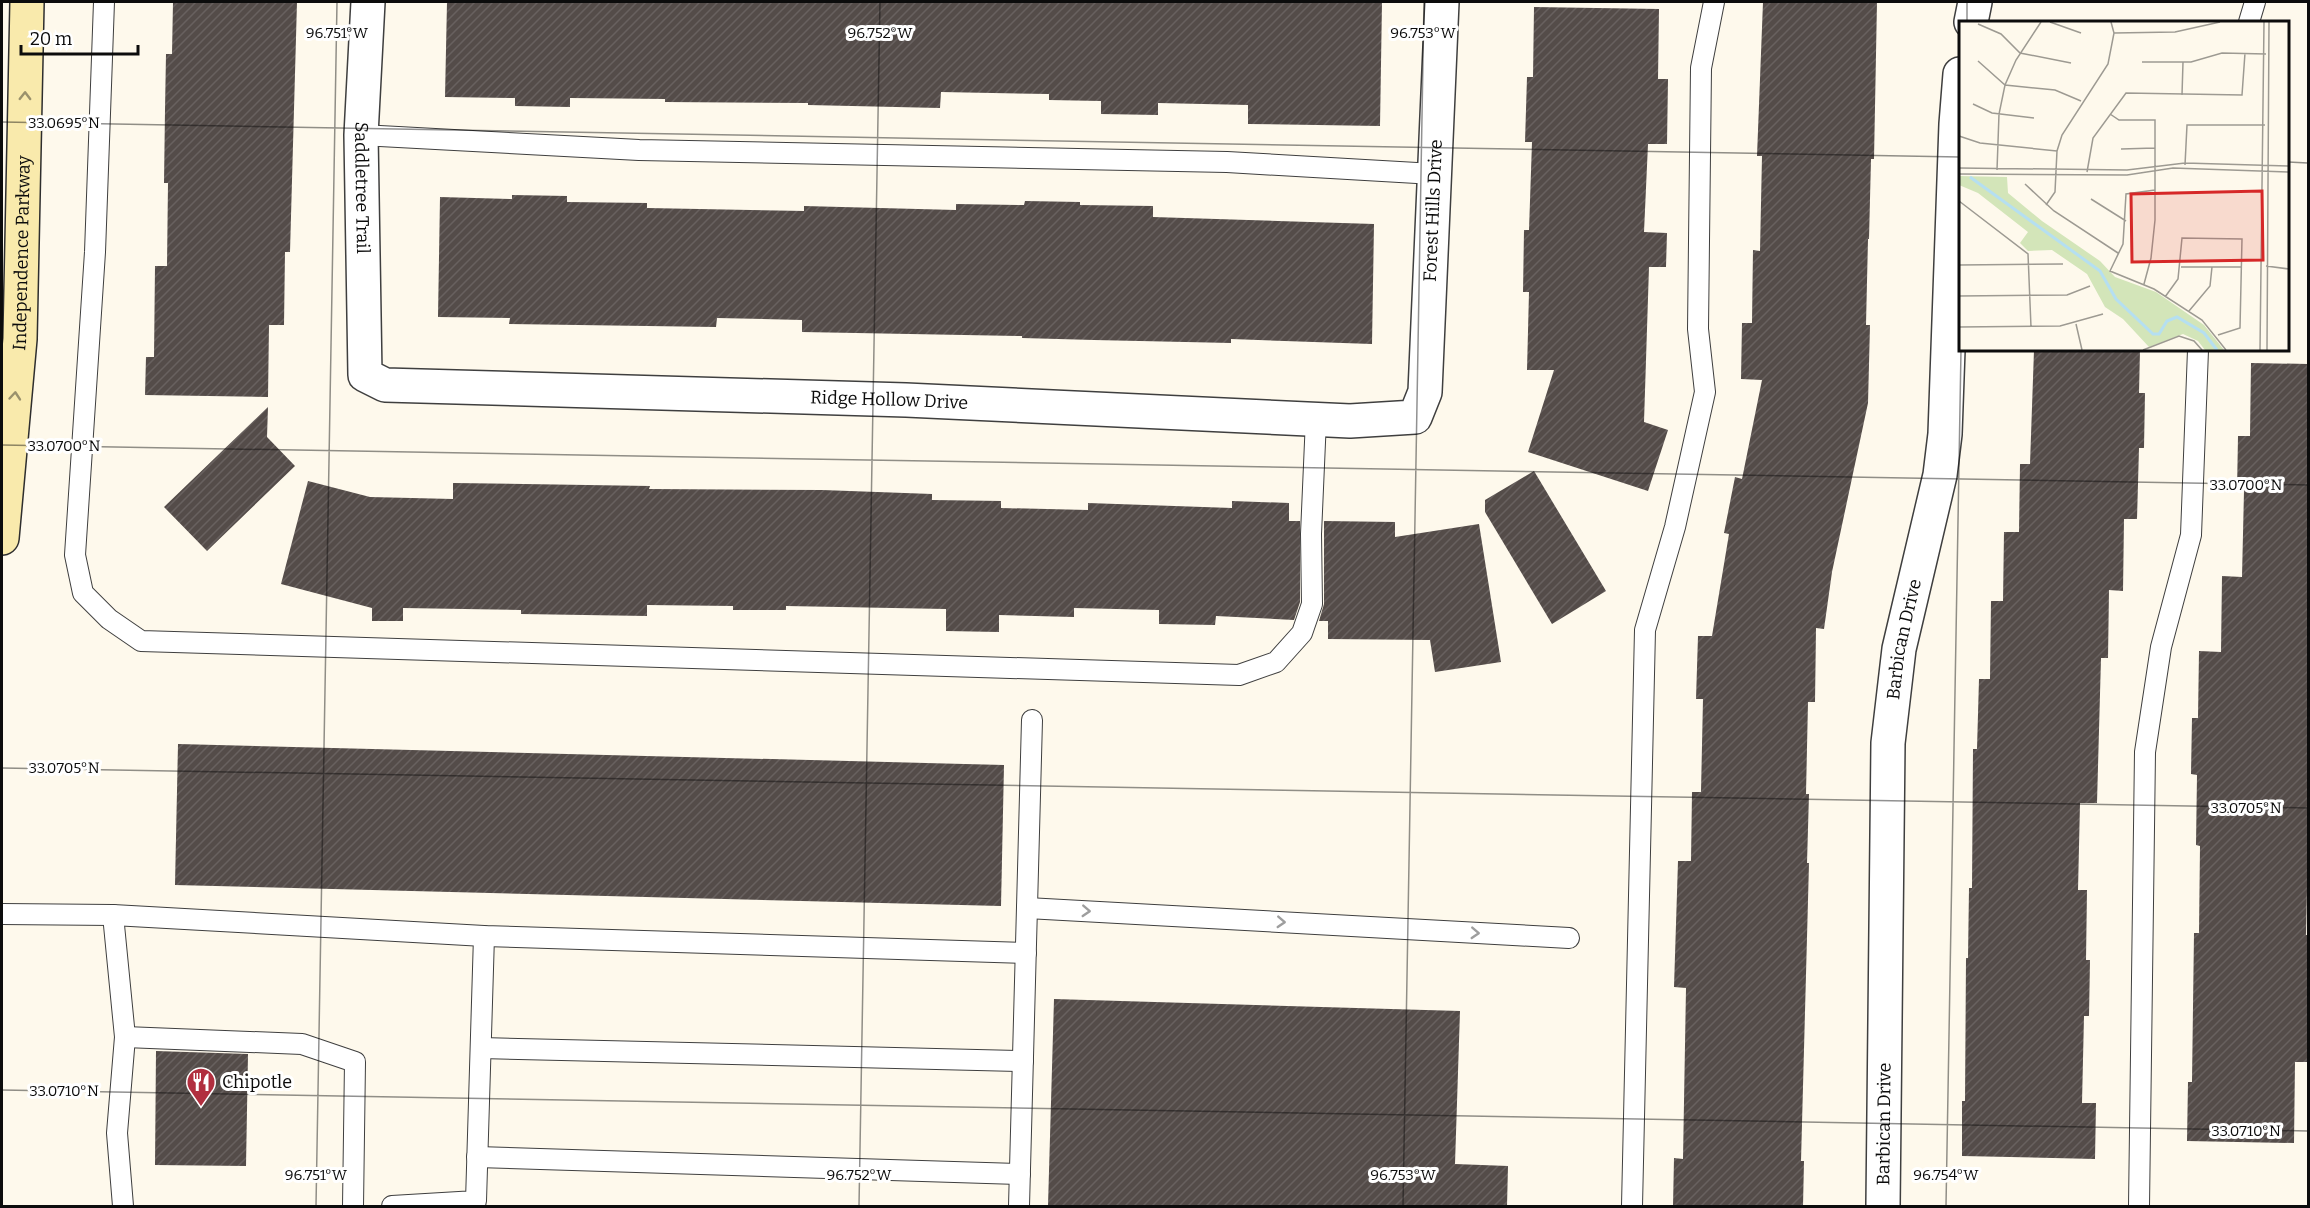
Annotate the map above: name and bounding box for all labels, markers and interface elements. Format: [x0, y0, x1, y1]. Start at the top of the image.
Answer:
scale bar [21, 18, 138, 56]
inset map [1959, 21, 2289, 351]
text: 96.751°W [306, 24, 369, 42]
text: 96.752°W [847, 24, 913, 42]
text: 96.753°W [1390, 24, 1456, 42]
text: 20 m [30, 28, 72, 50]
one-way arrow [19, 92, 32, 101]
text: 33.0695°N [28, 114, 100, 132]
street label: Saddletree Trail [350, 121, 374, 254]
street label: Forest Hills Drive [1419, 139, 1447, 282]
street label: Independence Parkway [8, 155, 35, 351]
street label: Ridge Hollow Drive [810, 386, 969, 414]
one-way arrow [8, 392, 21, 401]
text: 33.0700°N [28, 437, 101, 455]
text: 33.0700°N [2210, 476, 2283, 494]
street label: Barbican Drive [1882, 577, 1926, 701]
text: 33.0705°N [28, 759, 100, 777]
text: 33.0705°N [2210, 799, 2282, 817]
one-way arrow [1081, 904, 1090, 917]
one-way arrow [1276, 915, 1285, 928]
one-way arrow [1471, 927, 1480, 940]
street label: Barbican Drive [1872, 1063, 1896, 1185]
restaurant icon: Chipotle [185, 1066, 217, 1108]
place label: Chipotle [222, 1071, 292, 1093]
text: 33.0710°N [29, 1082, 99, 1100]
text: 33.0710°N [2211, 1122, 2281, 1140]
text: 96.751°W [285, 1166, 348, 1184]
text: 96.752°W [826, 1166, 892, 1184]
text: 96.753°W [1370, 1166, 1436, 1184]
text: 96.754°W [1913, 1166, 1979, 1184]

